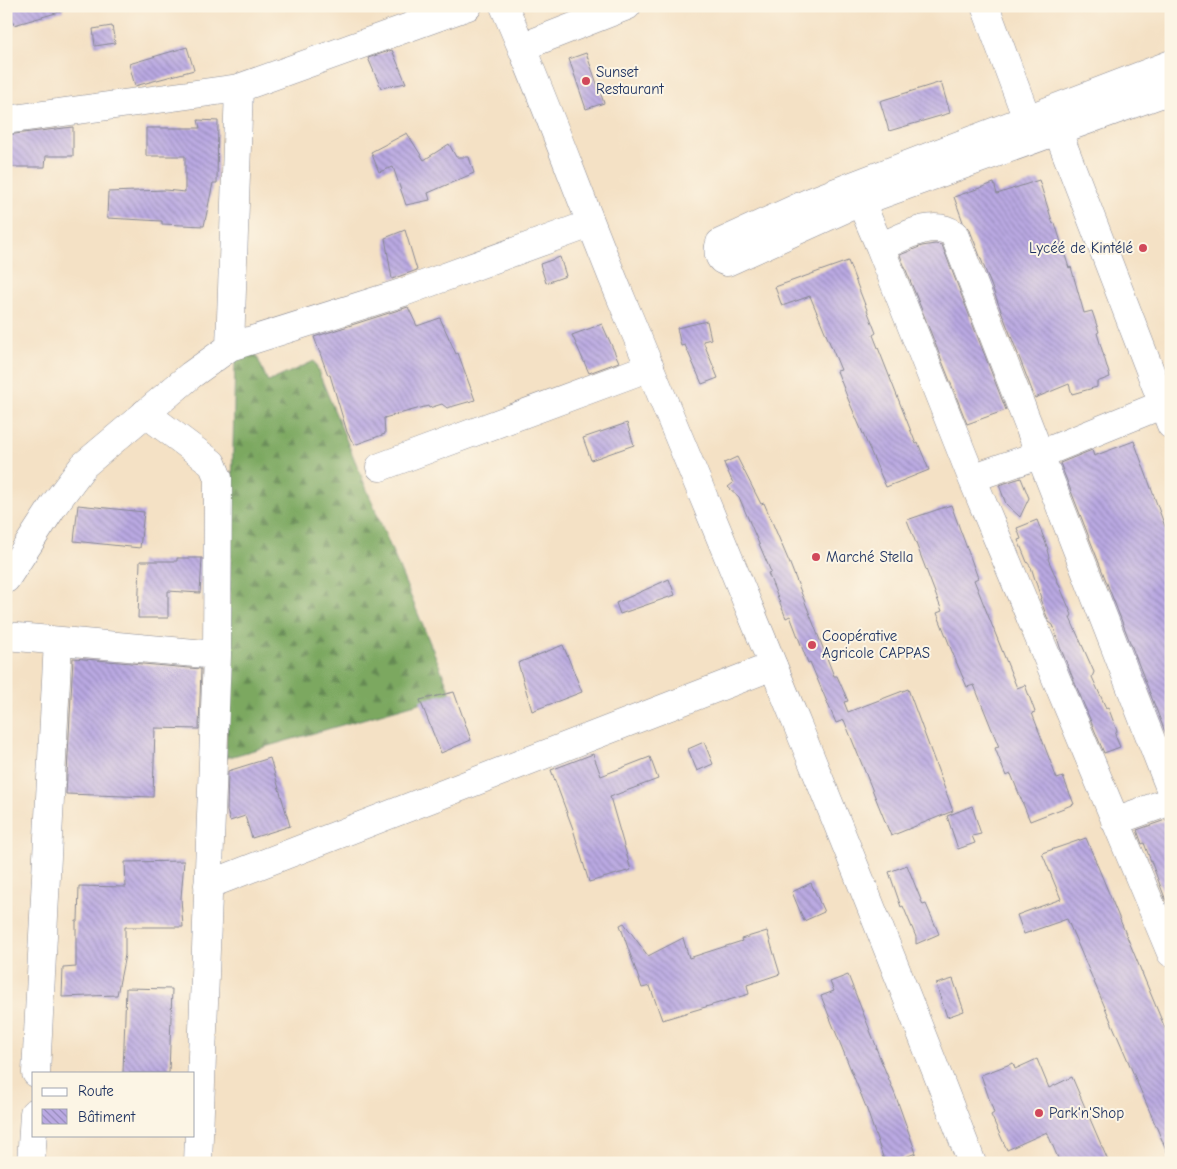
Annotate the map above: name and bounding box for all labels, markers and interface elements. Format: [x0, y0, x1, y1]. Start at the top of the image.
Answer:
place label: Sunset Restaurant [596, 63, 664, 98]
marker: Sunset Restaurant [580, 75, 592, 87]
place label: Lycéé de Kintélé [1029, 239, 1133, 257]
marker: Lycéé de Kintélé [1137, 242, 1149, 254]
place label: Marché Stella [826, 548, 914, 566]
marker: Marché Stella [810, 551, 822, 563]
place label: Coopérative Agricole CAPPAS [822, 627, 930, 662]
marker: Coopérative Agricole CAPPAS [806, 639, 818, 651]
legend [32, 1072, 195, 1136]
text: Route [78, 1082, 114, 1100]
place label: Park'n'Shop [1049, 1104, 1124, 1122]
marker: Park'n'Shop [1033, 1107, 1045, 1119]
text: Bâtiment [78, 1108, 136, 1126]

